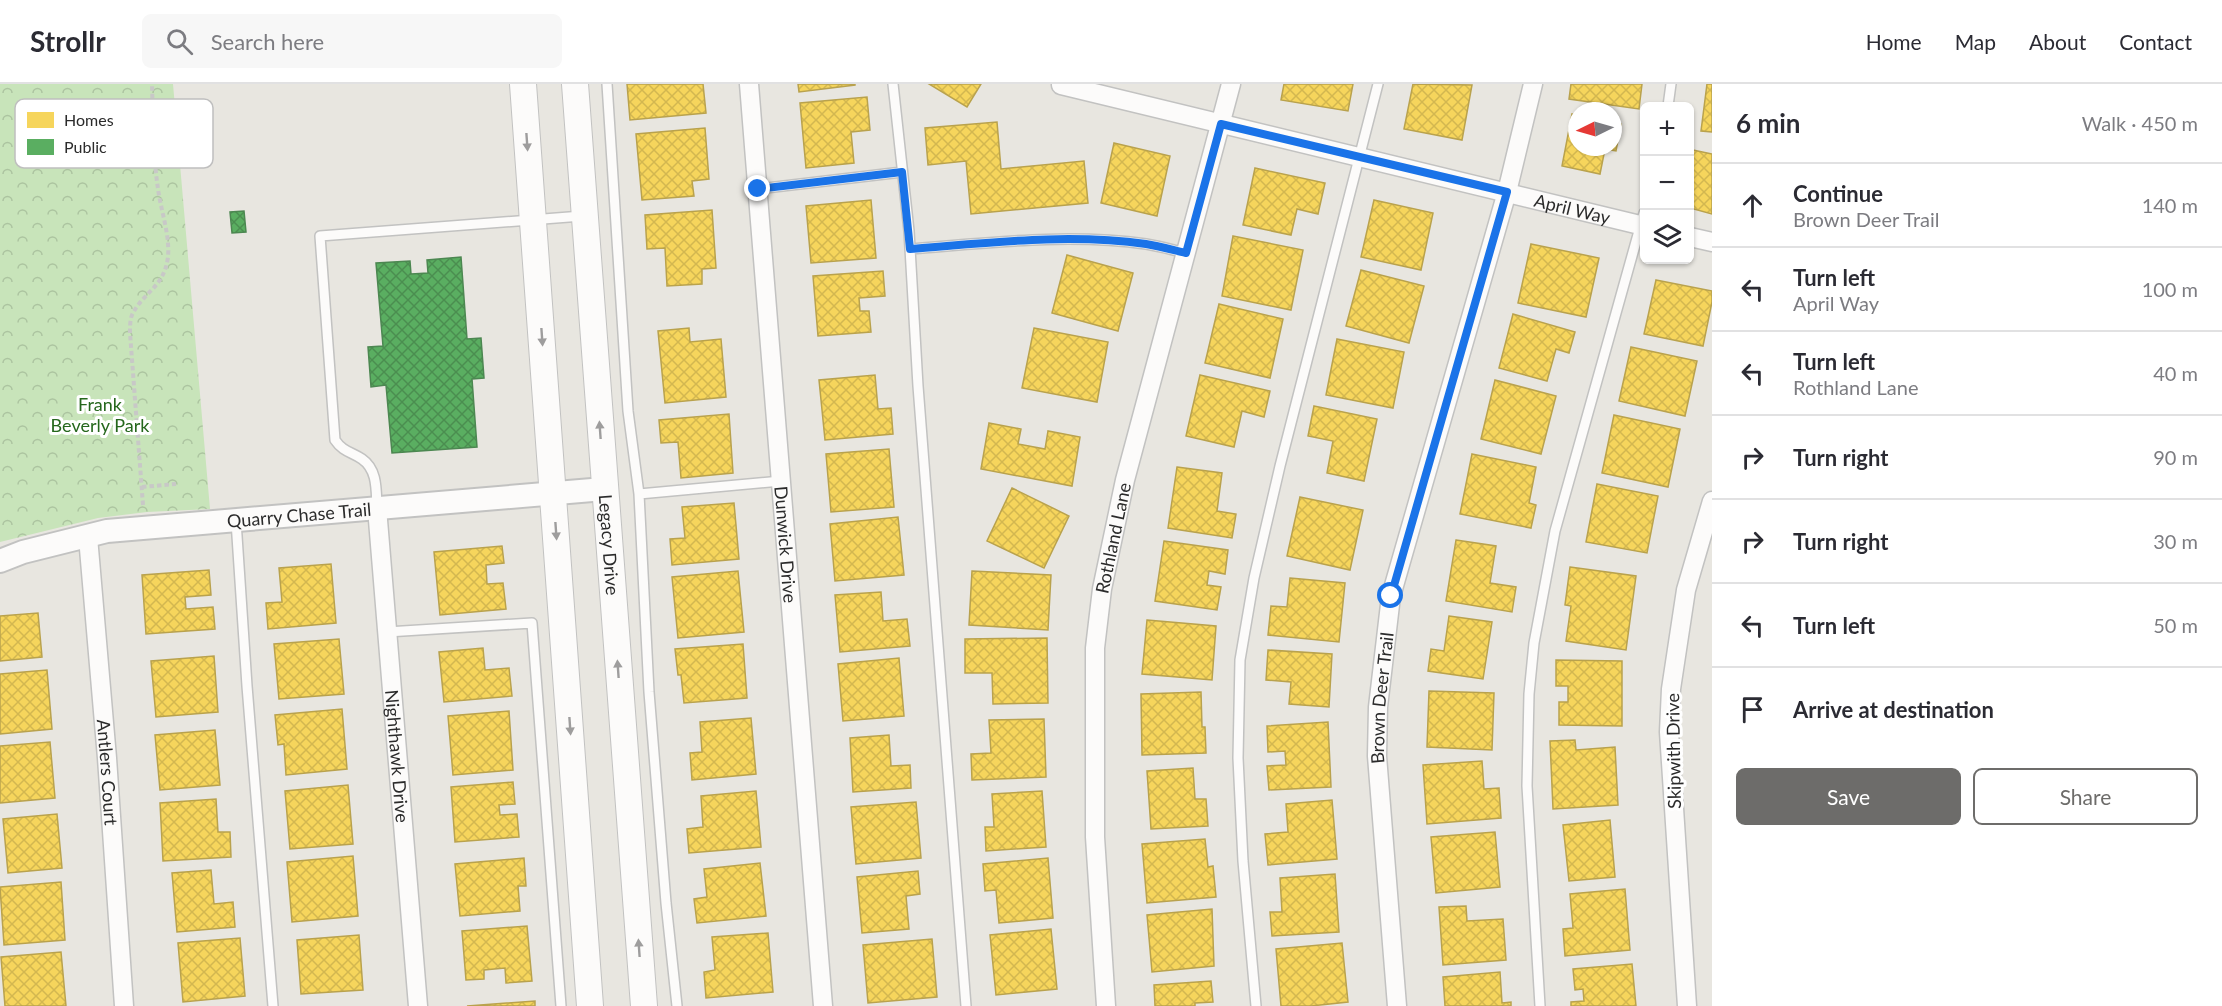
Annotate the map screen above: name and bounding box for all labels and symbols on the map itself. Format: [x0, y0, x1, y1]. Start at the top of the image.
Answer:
legend [15, 99, 213, 168]
north arrow [1568, 102, 1622, 156]
text: Homes [64, 110, 114, 129]
one-way arrow [523, 133, 532, 152]
text: Public [64, 137, 107, 156]
route end [744, 175, 770, 201]
street label: April Way [1532, 189, 1613, 229]
one-way arrow [537, 327, 546, 346]
park label: Frank Beverly Park [51, 393, 150, 436]
one-way arrow [595, 421, 605, 440]
street label: Rothland Lane [1090, 480, 1135, 595]
street label: Dunwick Drive [770, 485, 802, 604]
street label: Legacy Drive [595, 493, 624, 596]
street label: Quarry Chase Trail [226, 498, 372, 532]
one-way arrow [551, 522, 560, 541]
route start [1377, 582, 1403, 608]
street label: Brown Deer Trail [1366, 631, 1398, 765]
one-way arrow [613, 660, 623, 679]
street label: Nighthawk Drive [381, 689, 414, 824]
street label: Skipwith Drive [1661, 693, 1685, 809]
one-way arrow [565, 716, 574, 735]
street label: Antlers Court [93, 718, 123, 826]
one-way arrow [635, 938, 644, 957]

